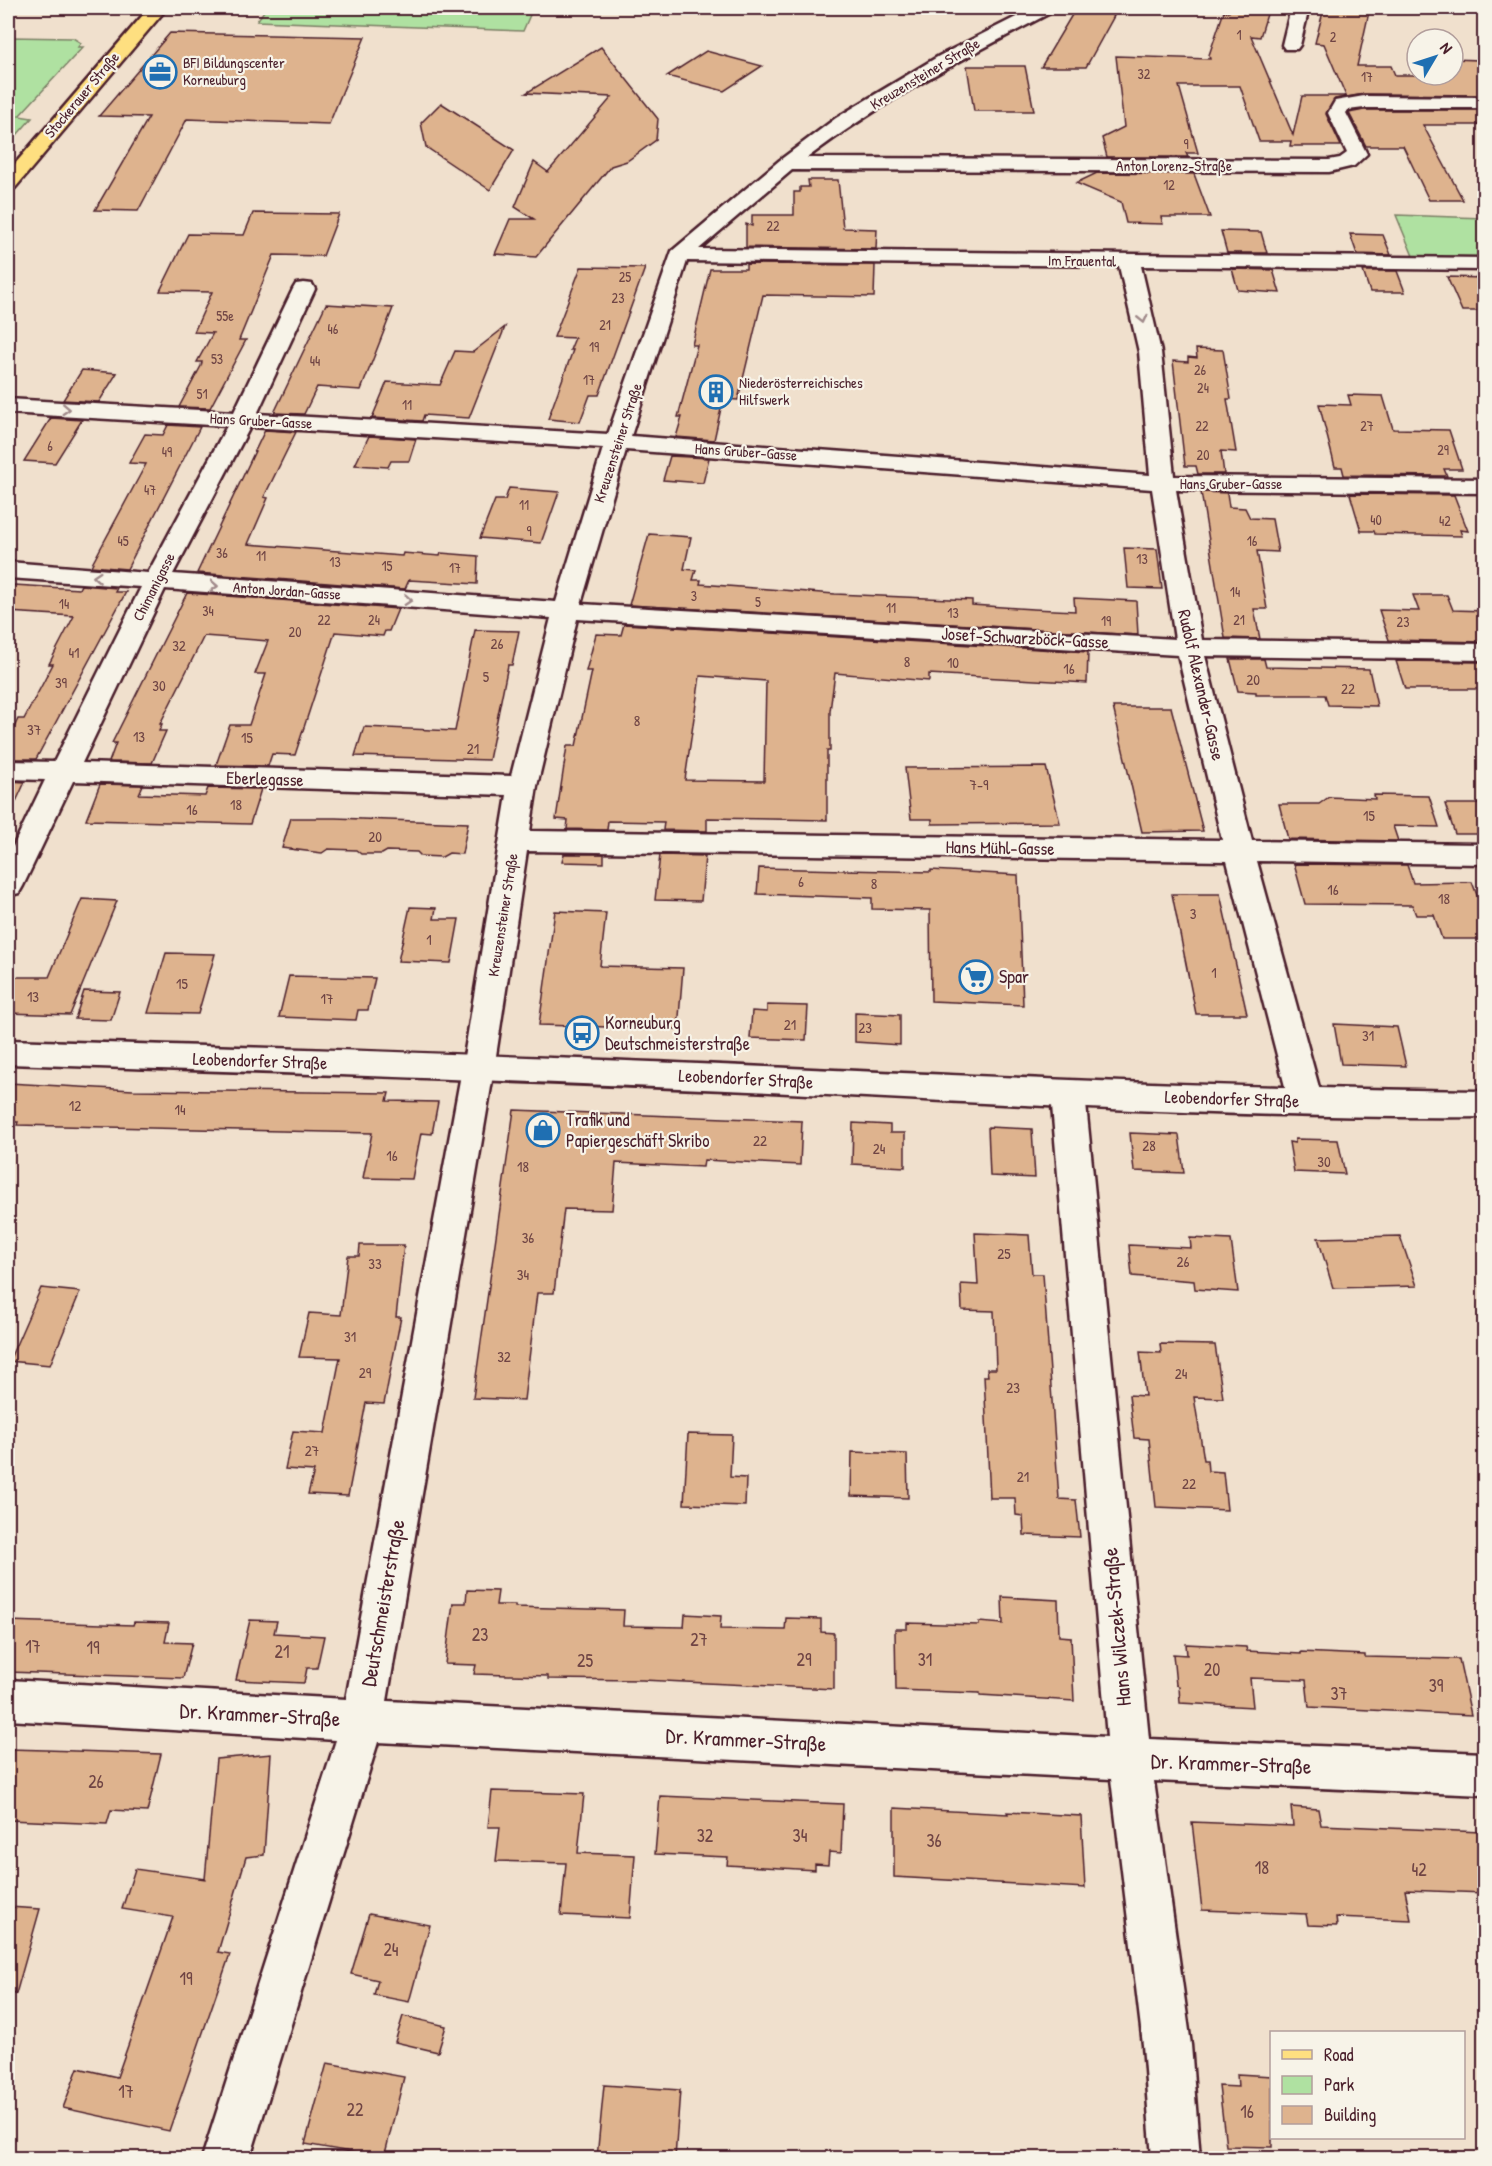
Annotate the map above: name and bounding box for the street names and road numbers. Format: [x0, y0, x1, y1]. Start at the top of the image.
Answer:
street label: Kreuzensteiner Straße [866, 32, 984, 115]
street label: Stockerauer Straße [39, 47, 124, 142]
street label: Anton Lorenz-Straße [1116, 155, 1232, 176]
street label: Im Frauental [1048, 249, 1116, 272]
street label: Kreuzensteiner Straße [588, 380, 647, 505]
street label: Hans Gruber-Gasse [209, 407, 313, 434]
street label: Hans Gruber-Gasse [694, 437, 798, 466]
street label: Hans Gruber-Gasse [1180, 473, 1282, 494]
street label: Chimanigasse [127, 549, 180, 625]
street label: Anton Jordan-Gasse [232, 576, 342, 605]
street label: Rudolf Alexander-Gasse [1172, 607, 1231, 763]
street label: Josef-Schwarzböck-Gasse [941, 621, 1109, 654]
street label: Eberlegasse [226, 765, 304, 792]
street label: Hans Mühl-Gasse [945, 834, 1055, 861]
street label: Kreuzensteiner Straße [482, 852, 523, 978]
street label: Leobendorfer Straße [192, 1046, 328, 1075]
street label: Leobendorfer Straße [678, 1062, 814, 1095]
street label: Leobendorfer Straße [1164, 1084, 1300, 1113]
street label: Deutschmeisterstraße [354, 1517, 411, 1689]
street label: Hans Wilczek-Straße [1095, 1547, 1138, 1708]
street label: Dr. Krammer-Straße [179, 1696, 341, 1733]
street label: Dr. Krammer-Straße [665, 1721, 827, 1758]
street label: Dr. Krammer-Straße [1150, 1746, 1312, 1781]

